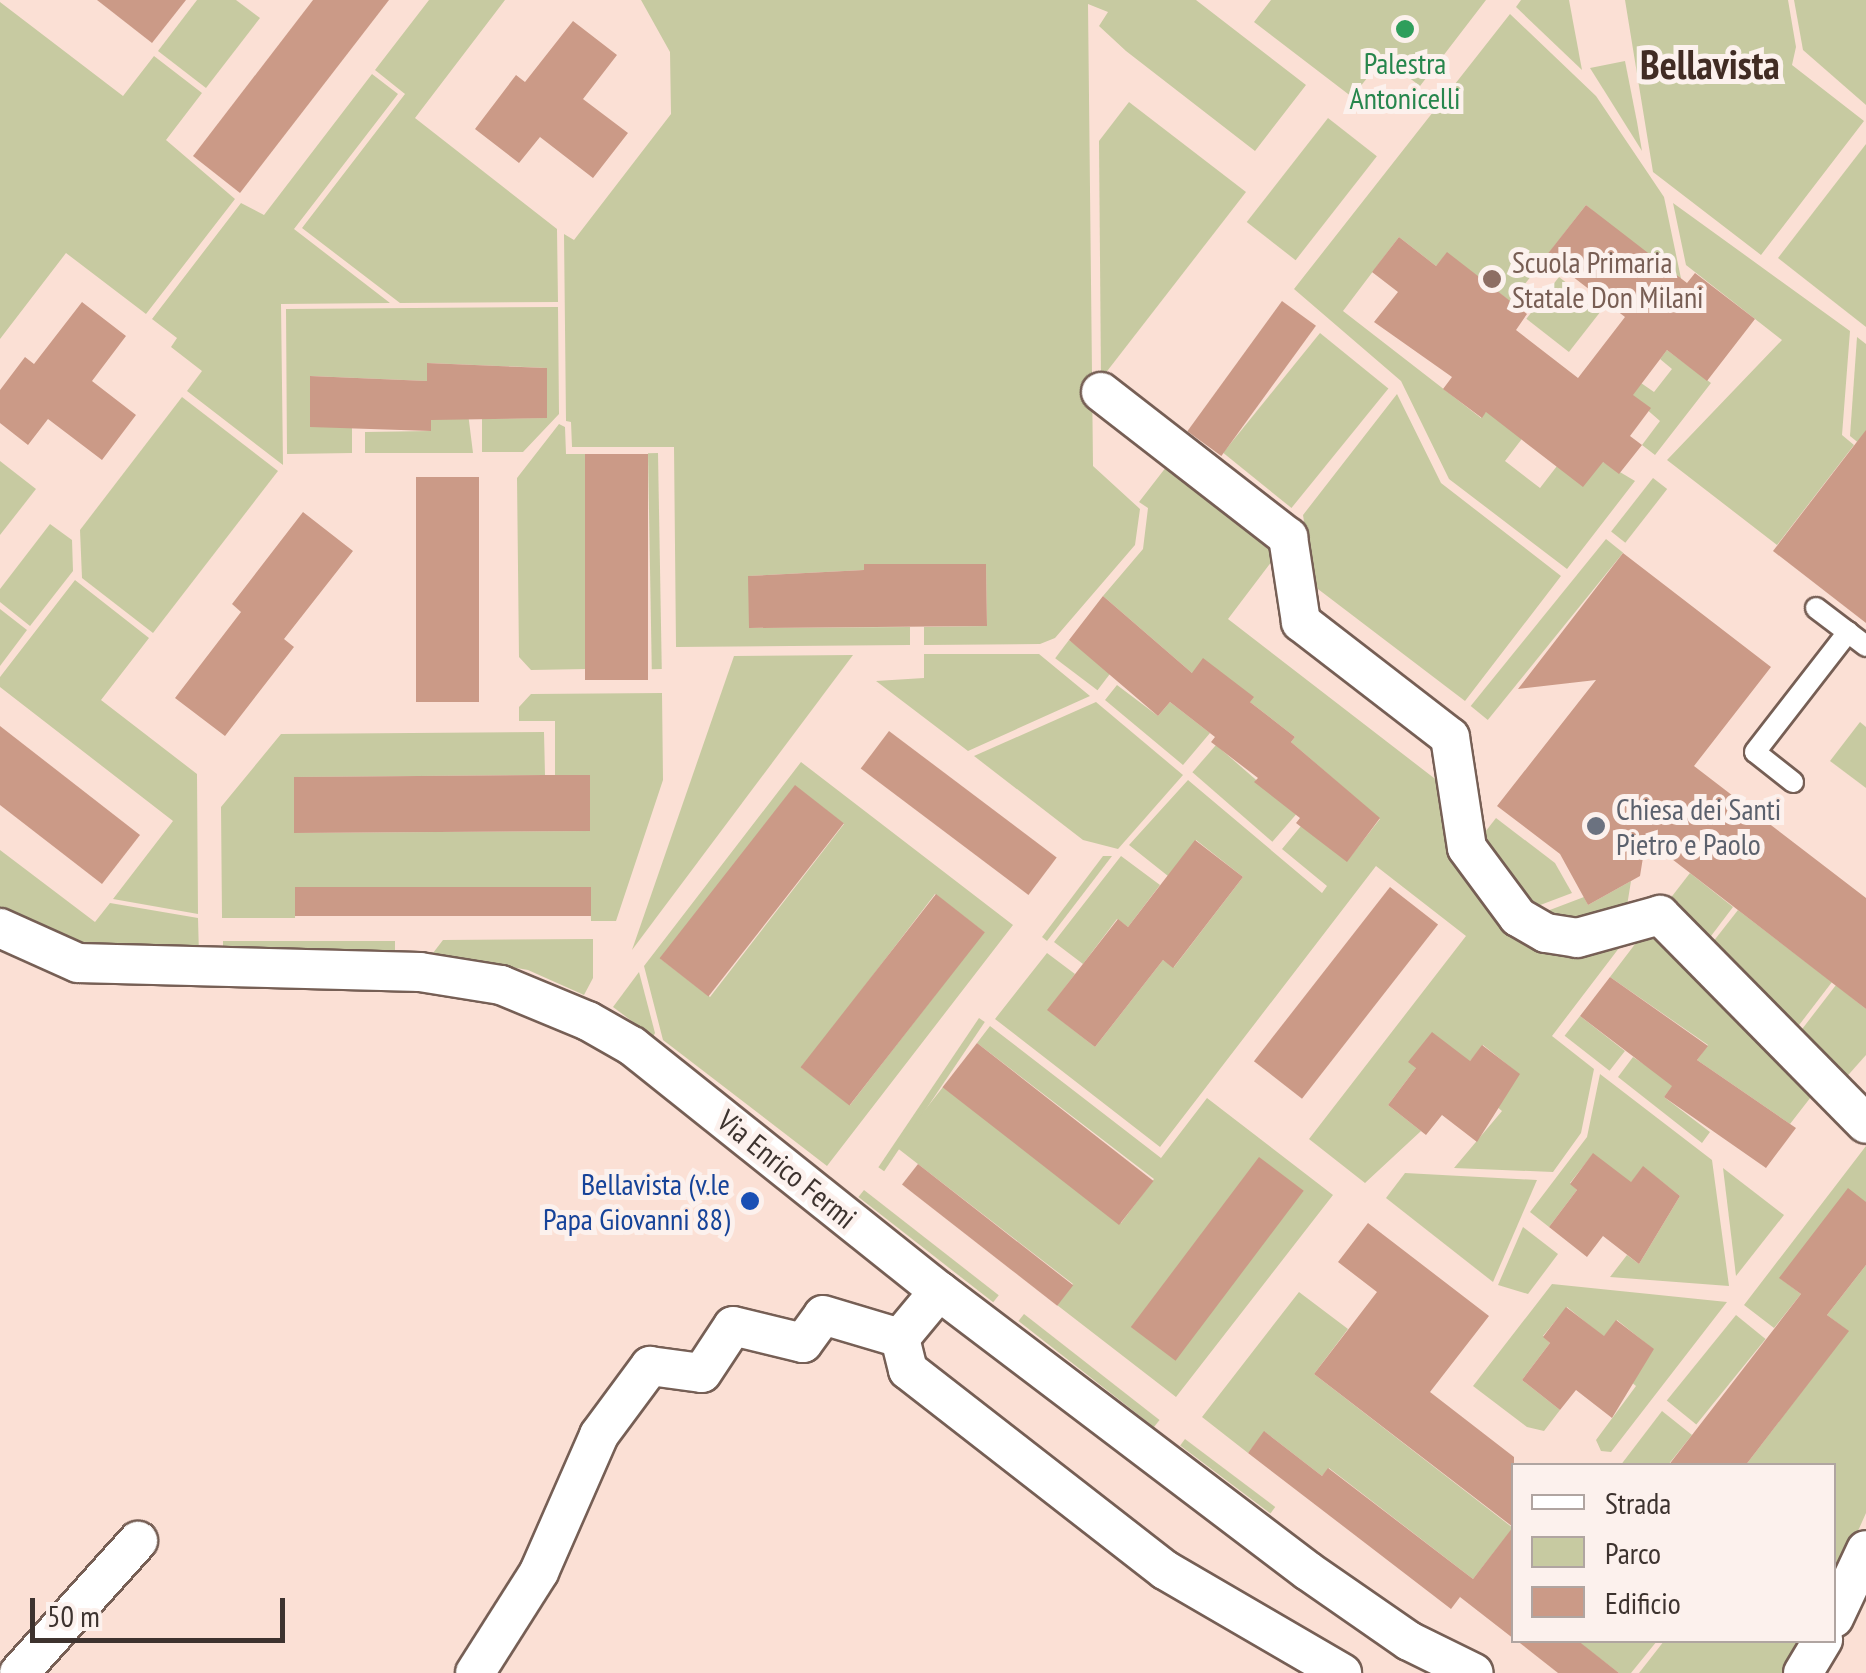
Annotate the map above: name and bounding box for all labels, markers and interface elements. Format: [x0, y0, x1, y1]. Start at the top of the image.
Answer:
marker: Palestra Antonicelli [1394, 18, 1416, 40]
district label: Bellavista [1640, 40, 1780, 88]
place label: Palestra Antonicelli [1349, 45, 1461, 116]
place label: Scuola Primaria Statale Don Milani [1512, 244, 1704, 314]
marker: Scuola Primaria Statale Don Milani [1481, 268, 1503, 290]
place label: Chiesa dei Santi Pietro e Paolo [1616, 791, 1781, 862]
marker: Chiesa dei Santi Pietro e Paolo [1585, 815, 1607, 837]
street label: Via Enrico Fermi [710, 1102, 864, 1236]
place label: Bellavista (v.le Papa Giovanni 88) [543, 1166, 730, 1236]
marker: Bellavista (v.le Papa Giovanni 88) [739, 1190, 761, 1212]
legend [1511, 1463, 1836, 1643]
text: Strada [1605, 1483, 1671, 1522]
text: Parco [1605, 1533, 1661, 1572]
scale bar [35, 1578, 290, 1640]
text: Edificio [1605, 1583, 1681, 1622]
text: 50 m [47, 1596, 100, 1635]

